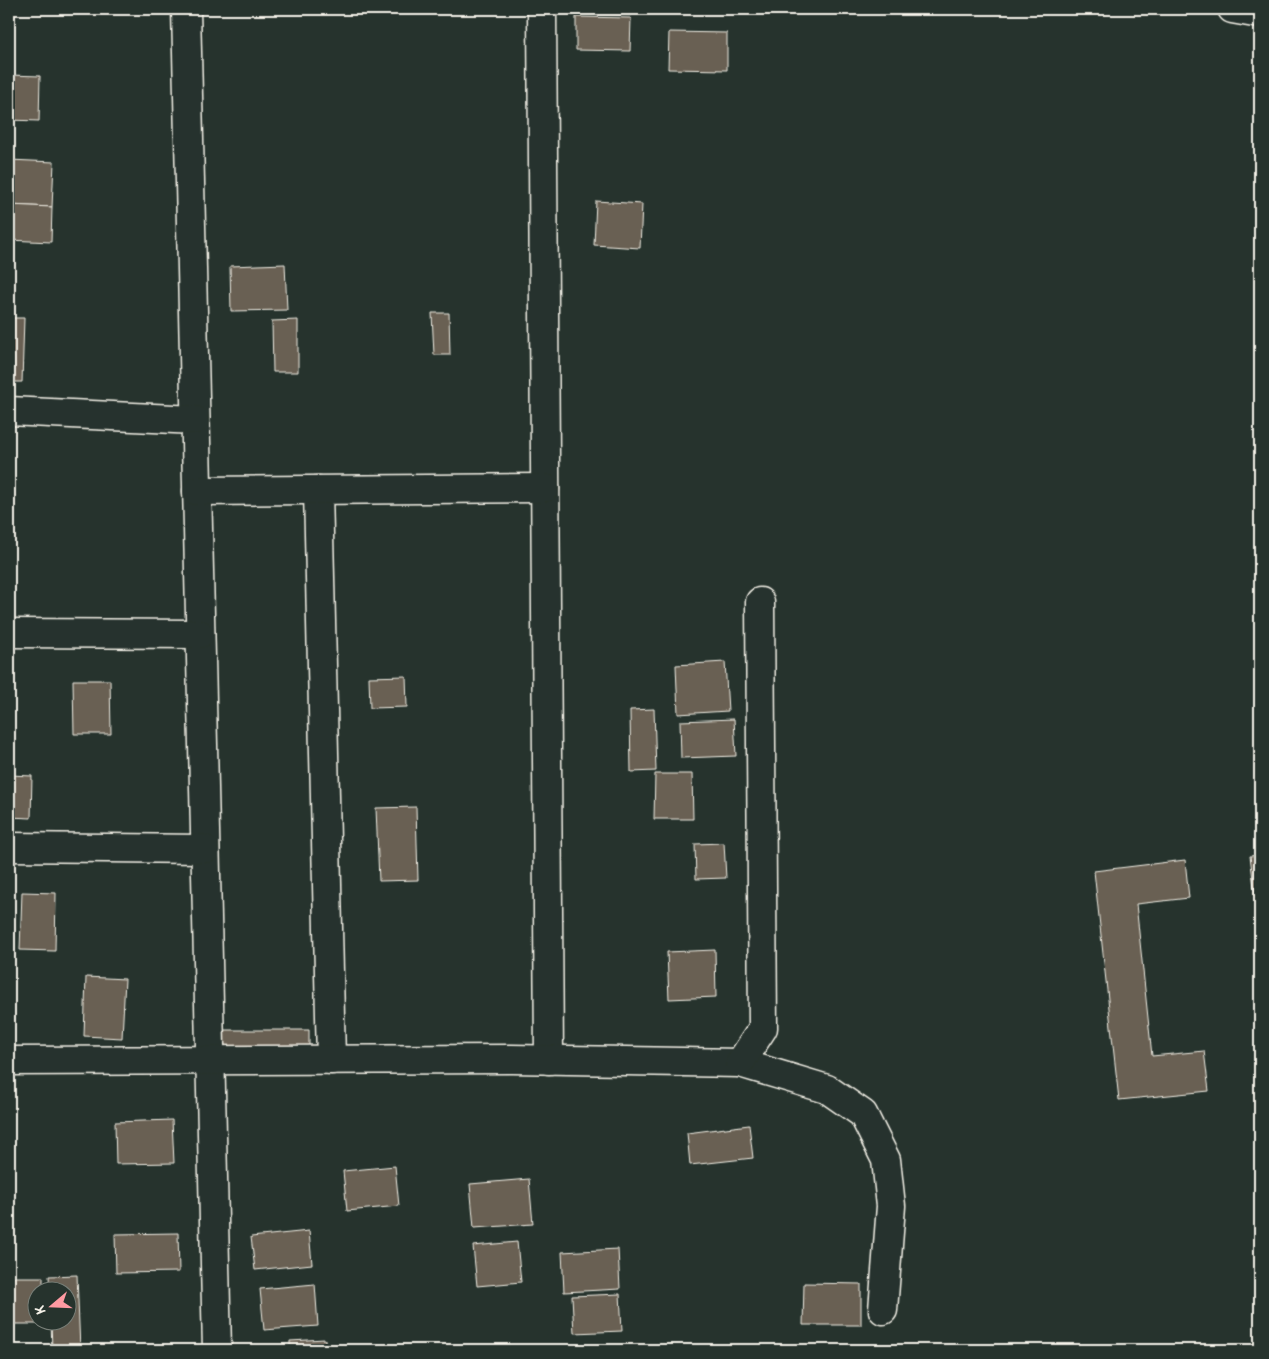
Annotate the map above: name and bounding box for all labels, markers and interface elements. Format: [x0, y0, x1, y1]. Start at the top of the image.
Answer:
north arrow [28, 1282, 78, 1332]
text: K [29, 1303, 49, 1317]

